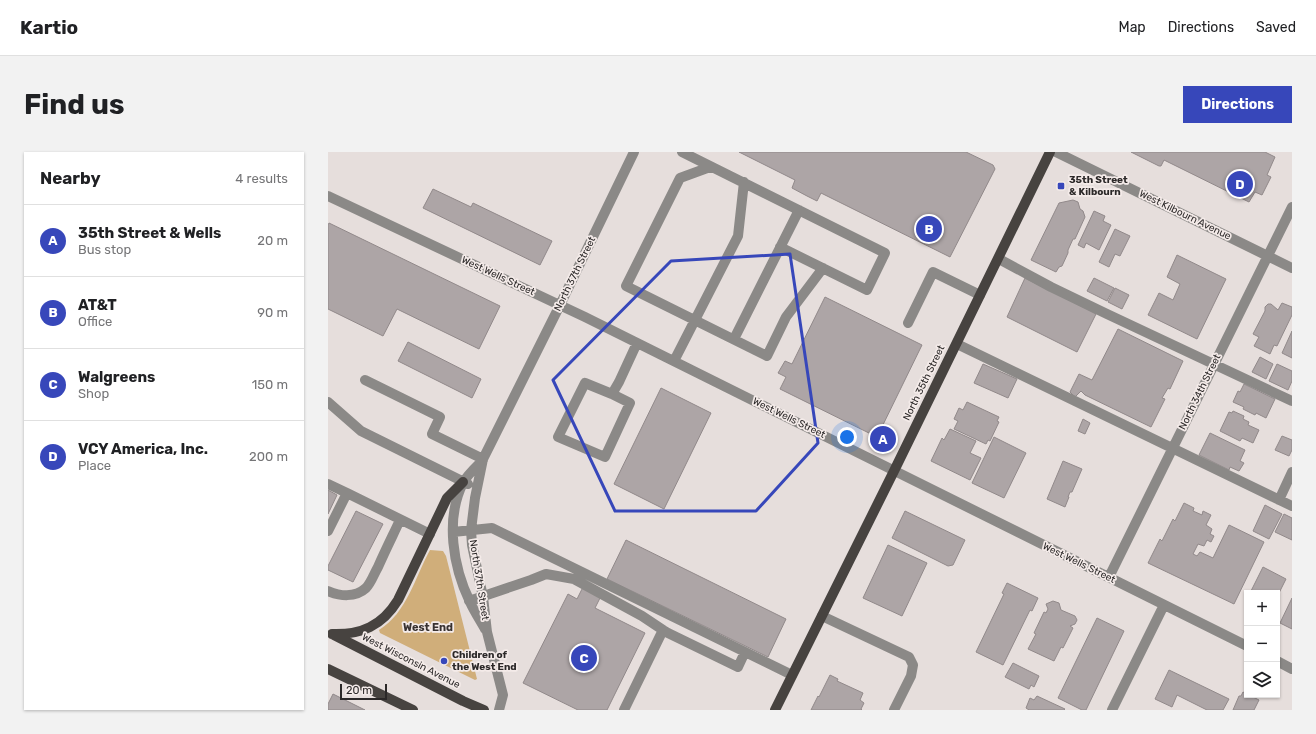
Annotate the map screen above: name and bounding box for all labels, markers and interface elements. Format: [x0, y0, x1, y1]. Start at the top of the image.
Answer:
text: Kartio [20, 16, 78, 39]
text: Map [1119, 19, 1146, 36]
text: Directions [1168, 19, 1234, 36]
text: Saved [1256, 19, 1296, 36]
button: Directions [1183, 86, 1292, 123]
text: Find us [24, 88, 124, 121]
text: Nearby [40, 168, 101, 188]
pin: D [1227, 169, 1253, 199]
text: 4 results [235, 171, 288, 186]
place label: 35th Street & Kilbourn [1069, 174, 1128, 198]
marker: 35th Street & Kilbourn [1056, 181, 1066, 191]
street label: West Kilbourn Avenue [1137, 188, 1233, 243]
pin: B [916, 214, 942, 244]
text: 35th Street & Wells [78, 224, 221, 242]
text: A [48, 233, 58, 248]
text: 20 m [257, 233, 288, 248]
street label: North 37th Street [552, 235, 598, 313]
text: Bus stop [78, 242, 131, 257]
street label: West Wells Street [459, 254, 537, 298]
text: AT&T [78, 296, 117, 314]
text: B [48, 305, 58, 320]
text: 90 m [257, 305, 288, 320]
text: Office [78, 314, 112, 329]
street label: North 35th Street [901, 343, 947, 423]
street label: North 34th Street [1177, 352, 1224, 432]
text: Walgreens [78, 368, 155, 386]
text: C [48, 377, 58, 392]
text: 150 m [252, 377, 288, 392]
text: Shop [78, 386, 109, 401]
street label: West Wells Street [751, 395, 827, 441]
pin: A [870, 424, 896, 454]
your location [837, 427, 857, 447]
text: VCY America, Inc. [78, 440, 208, 458]
text: D [48, 449, 58, 464]
text: 200 m [249, 449, 288, 464]
text: Place [78, 458, 111, 473]
street label: North 37th Street [467, 539, 491, 621]
street label: West Wells Street [1041, 540, 1117, 586]
map controls [1244, 590, 1280, 698]
button: + [1244, 590, 1280, 626]
district label: West End [403, 621, 453, 634]
button: − [1244, 626, 1280, 662]
street label: West Wisconsin Avenue [360, 631, 462, 691]
pin: C [571, 643, 597, 673]
place label: Children of the West End [452, 649, 517, 673]
marker: Children of the West End [439, 656, 449, 666]
button: layers [1244, 662, 1280, 698]
scale bar [340, 682, 387, 701]
text: 20 m [346, 684, 372, 697]

